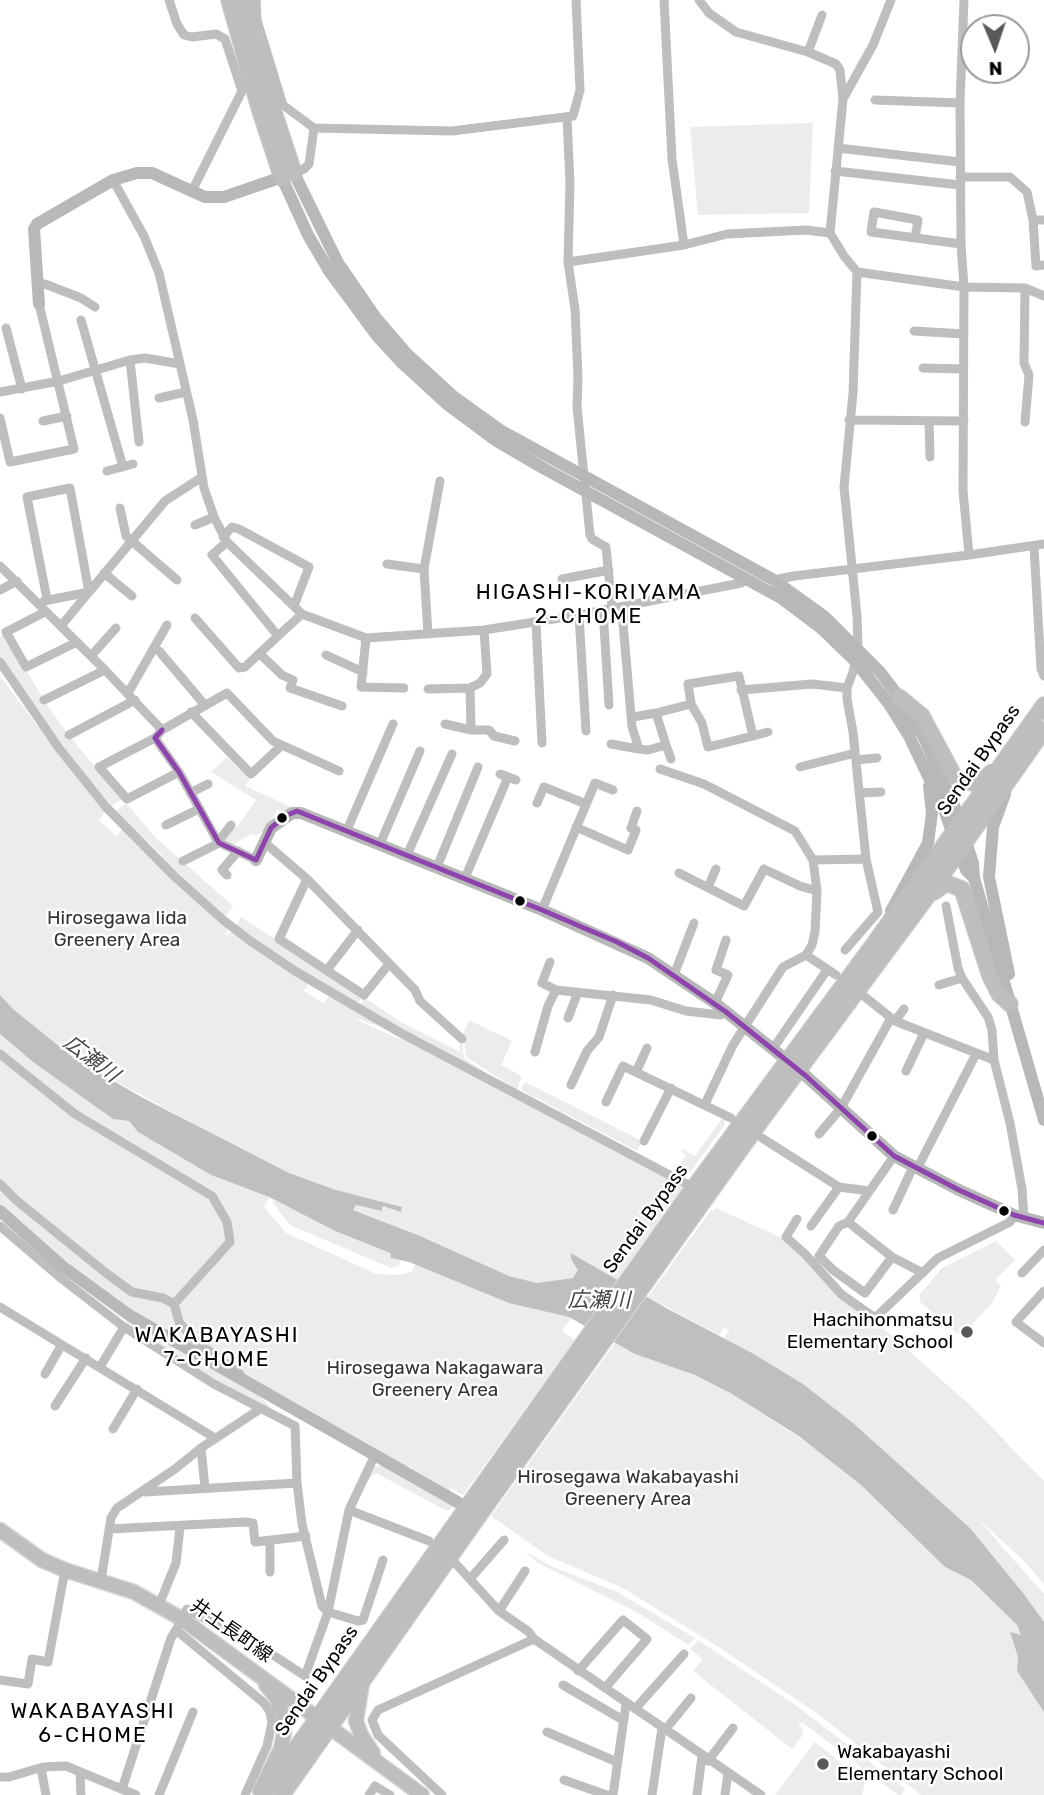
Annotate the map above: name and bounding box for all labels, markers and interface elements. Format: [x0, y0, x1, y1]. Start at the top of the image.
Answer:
north arrow [960, 14, 1030, 84]
text: N [988, 57, 1003, 80]
district label: HIGASHI-KORIYAMA 2-CHOME [478, 580, 700, 630]
street label: Sendai Bypass [933, 700, 1025, 820]
unlabelled marker [275, 811, 289, 825]
unlabelled marker [513, 894, 527, 908]
park label: Hirosegawa Iida Greenery Area [47, 908, 187, 952]
water label: 広瀬川 [58, 1030, 124, 1088]
unlabelled marker [865, 1129, 879, 1143]
street label: Sendai Bypass [599, 1160, 693, 1278]
unlabelled marker [997, 1204, 1011, 1218]
water label: 広瀬川 [568, 1288, 630, 1314]
place label: Hachihonmatsu Elementary School [787, 1310, 953, 1354]
district label: WAKABAYASHI 7-CHOME [136, 1323, 298, 1373]
marker: Hachihonmatsu Elementary School [959, 1324, 975, 1340]
park label: Hirosegawa Nakagawara Greenery Area [327, 1358, 543, 1402]
park label: Hirosegawa Wakabayashi Greenery Area [517, 1467, 739, 1511]
street label: 井土長町線 [186, 1594, 276, 1668]
street label: Sendai Bypass [271, 1621, 363, 1741]
district label: WAKABAYASHI 6-CHOME [12, 1699, 174, 1749]
place label: Wakabayashi Elementary School [837, 1742, 1003, 1786]
marker: Wakabayashi Elementary School [815, 1756, 831, 1772]

